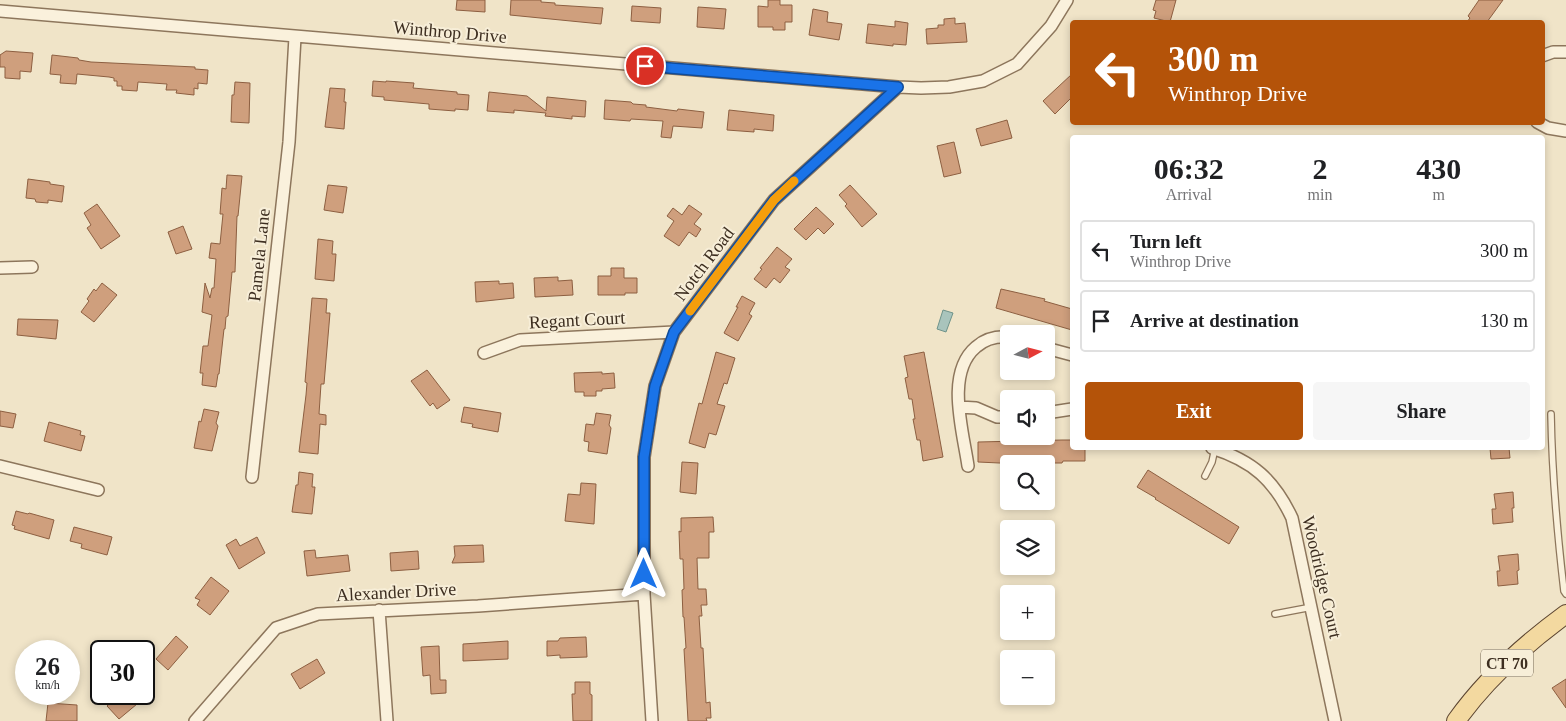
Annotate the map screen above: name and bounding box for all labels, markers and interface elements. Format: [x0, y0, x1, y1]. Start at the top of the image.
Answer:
street label: Winthrop Drive [392, 17, 508, 47]
icon: left [1085, 40, 1150, 105]
text: 300 m [1168, 40, 1258, 79]
pin [624, 45, 666, 87]
icon: arrive [631, 52, 659, 80]
text: Winthrop Drive [1168, 81, 1307, 106]
text: 06:32 [1154, 152, 1224, 185]
text: 2 [1312, 152, 1327, 185]
text: 430 [1416, 152, 1461, 185]
text: Arrival [1166, 186, 1212, 203]
text: min [1308, 186, 1332, 203]
text: m [1432, 186, 1445, 203]
street label: Pamela Lane [244, 207, 274, 303]
street label: Notch Road [670, 223, 738, 305]
text: Turn left [1130, 231, 1202, 252]
icon: left [1087, 237, 1115, 265]
text: 300 m [1480, 240, 1528, 261]
text: Winthrop Drive [1130, 253, 1231, 270]
street label: Regant Court [528, 307, 626, 333]
icon: arrive [1087, 307, 1115, 335]
text: Arrive at destination [1130, 310, 1299, 331]
text: 130 m [1480, 310, 1528, 331]
north arrow [1000, 325, 1055, 380]
map controls [1000, 325, 1055, 705]
button: Exit [1085, 382, 1303, 440]
button: Share [1313, 382, 1530, 440]
button: sound [1000, 390, 1055, 445]
button: search [1000, 455, 1055, 510]
street label: Woodridge Court [1298, 514, 1346, 640]
button: layers [1000, 520, 1055, 575]
position arrow [617, 547, 669, 599]
street label: Alexander Drive [335, 579, 457, 605]
button: + [1000, 585, 1055, 640]
speed limit sign: 30 [90, 640, 155, 705]
button: − [1000, 650, 1055, 705]
road number: CT 70 [1481, 650, 1533, 676]
text: 26 [35, 653, 60, 680]
text: km/h [35, 678, 60, 692]

